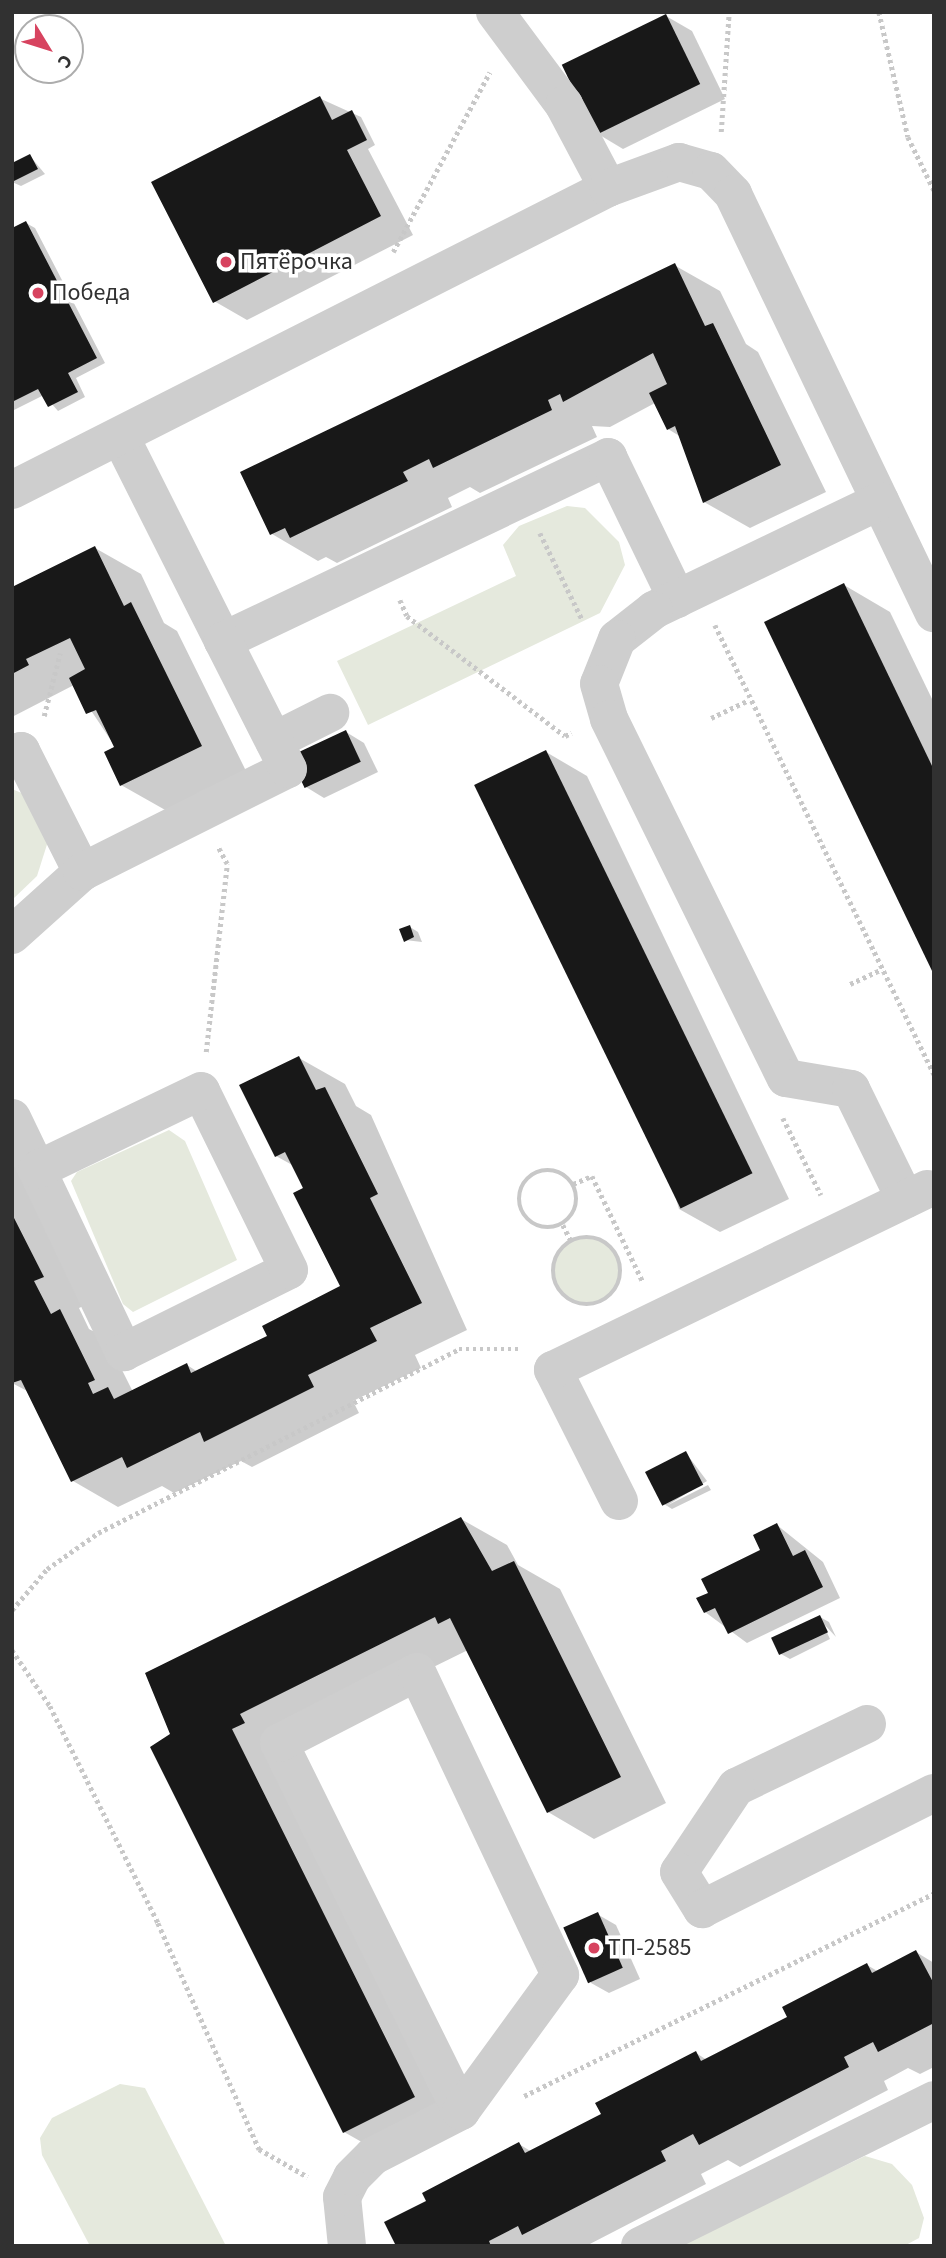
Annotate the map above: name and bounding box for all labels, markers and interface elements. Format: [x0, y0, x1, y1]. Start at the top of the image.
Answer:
north arrow [14, 14, 84, 84]
text: С [50, 48, 78, 74]
place label: Пятёрочка [240, 248, 353, 276]
marker: Пятёрочка [218, 254, 234, 270]
place label: Победа [52, 279, 130, 307]
marker: Победа [30, 285, 46, 301]
place label: ТП-2585 [608, 1934, 692, 1962]
marker: ТП-2585 [586, 1940, 602, 1956]

